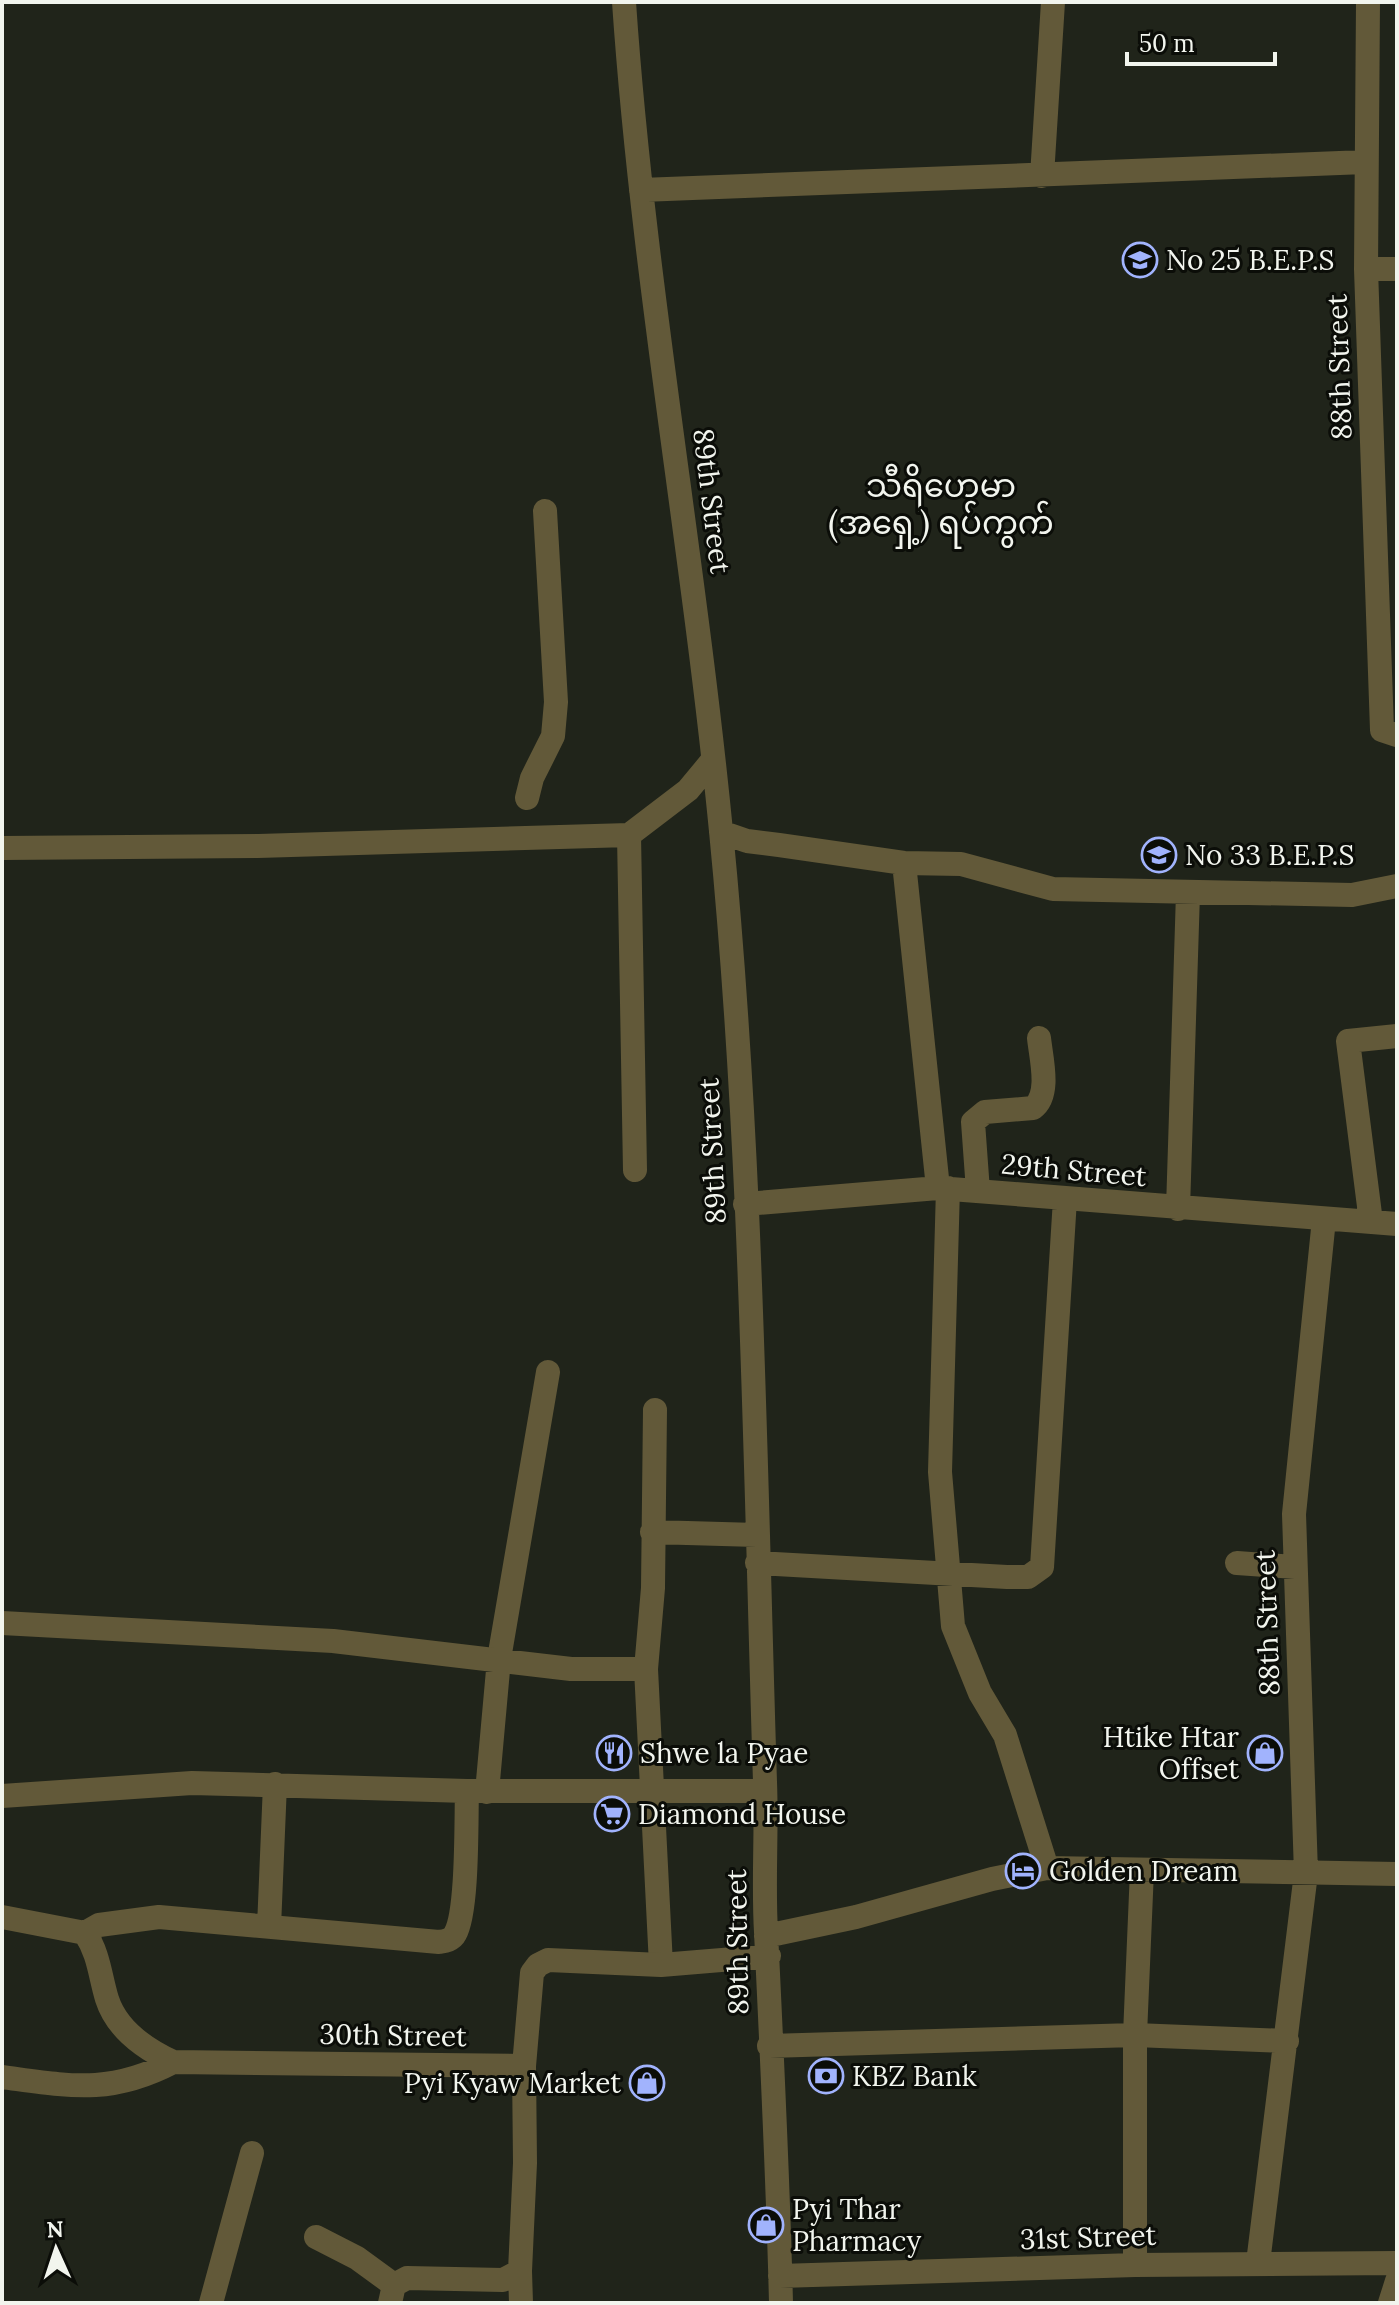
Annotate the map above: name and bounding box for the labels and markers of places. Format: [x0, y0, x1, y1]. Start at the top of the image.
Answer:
school or university icon: No 25 B.E.P.S [1121, 241, 1159, 279]
place label: No 25 B.E.P.S [1166, 242, 1334, 278]
school or university icon: No 33 B.E.P.S [1140, 836, 1178, 874]
place label: No 33 B.E.P.S [1185, 837, 1354, 873]
place label: Htike Htar Offset [1103, 1719, 1239, 1787]
restaurant icon: Shwe la Pyae [595, 1734, 633, 1772]
shop icon: Htike Htar Offset [1246, 1734, 1284, 1772]
place label: Shwe la Pyae [640, 1735, 808, 1771]
supermarket icon: Diamond House [593, 1795, 631, 1833]
place label: Diamond House [638, 1796, 846, 1832]
hotel icon: Golden Dream [1004, 1852, 1042, 1890]
place label: Golden Dream [1049, 1853, 1238, 1889]
bank icon: KBZ Bank [807, 2057, 845, 2095]
place label: KBZ Bank [852, 2058, 977, 2094]
shop icon: Pyi Kyaw Market [628, 2064, 666, 2102]
place label: Pyi Kyaw Market [404, 2065, 621, 2101]
place label: Pyi Thar Pharmacy [792, 2191, 921, 2259]
shop icon: Pyi Thar Pharmacy [747, 2206, 785, 2244]

